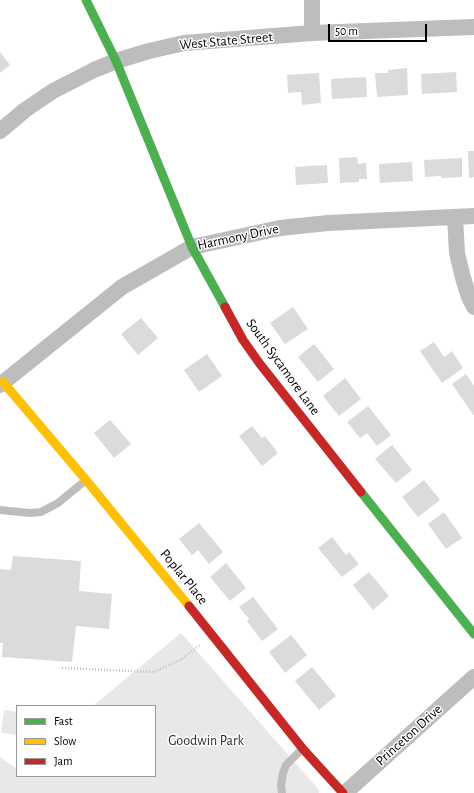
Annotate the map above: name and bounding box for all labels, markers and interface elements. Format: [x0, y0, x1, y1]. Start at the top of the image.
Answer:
scale bar [330, 16, 429, 42]
text: 50 m [335, 25, 358, 37]
street label: West State Street [179, 29, 273, 53]
street label: Harmony Drive [196, 220, 280, 254]
street label: South Sycamore Lane [242, 315, 324, 419]
street label: Poplar Place [157, 546, 211, 608]
street label: Princeton Drive [372, 701, 446, 769]
legend [16, 705, 156, 777]
text: Fast [54, 715, 73, 727]
park label: Goodwin Park [168, 733, 244, 749]
text: Slow [54, 735, 76, 747]
text: Jam [54, 755, 73, 767]

